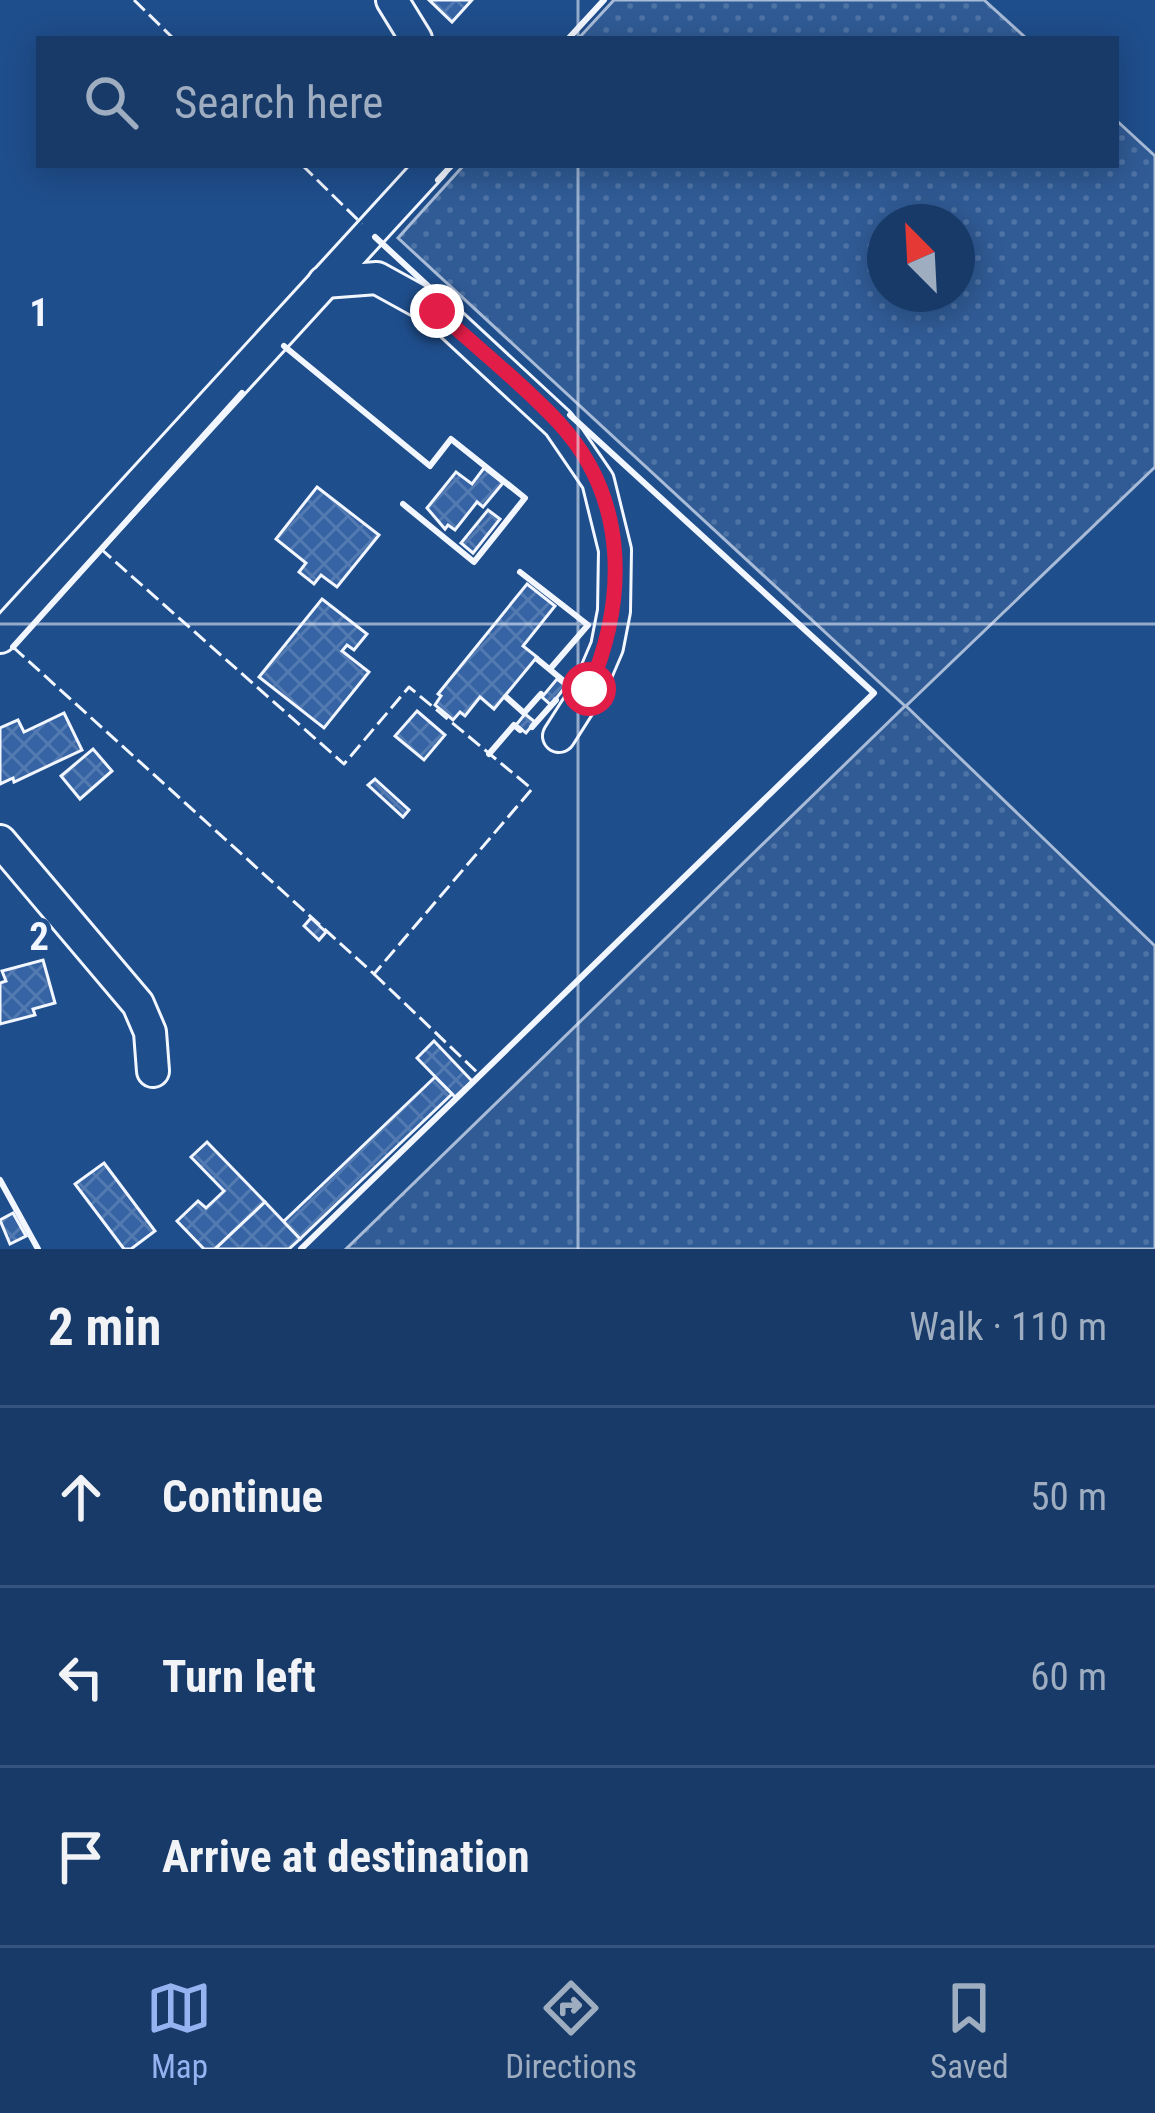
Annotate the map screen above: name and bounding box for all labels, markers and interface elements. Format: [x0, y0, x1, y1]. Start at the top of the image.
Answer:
search box [36, 36, 1119, 168]
icon: search [78, 69, 144, 135]
text: Search here [174, 76, 383, 129]
north arrow [867, 204, 975, 312]
route end [410, 284, 464, 338]
text: 1 [29, 290, 49, 336]
route start [562, 662, 616, 716]
text: 2 [29, 914, 49, 960]
text: 2 min [48, 1298, 161, 1357]
text: Walk · 110 m [909, 1304, 1107, 1350]
icon: ahead [48, 1464, 114, 1530]
text: Continue [162, 1470, 323, 1523]
text: 50 m [1030, 1474, 1107, 1520]
icon: left [48, 1644, 114, 1710]
text: Turn left [162, 1650, 316, 1703]
text: 60 m [1030, 1654, 1107, 1700]
icon: arrive [48, 1824, 114, 1890]
text: Arrive at destination [162, 1830, 530, 1883]
tab: Map [146, 1975, 212, 2086]
tab: Directions [505, 1975, 637, 2086]
tab: Saved [930, 1975, 1009, 2086]

